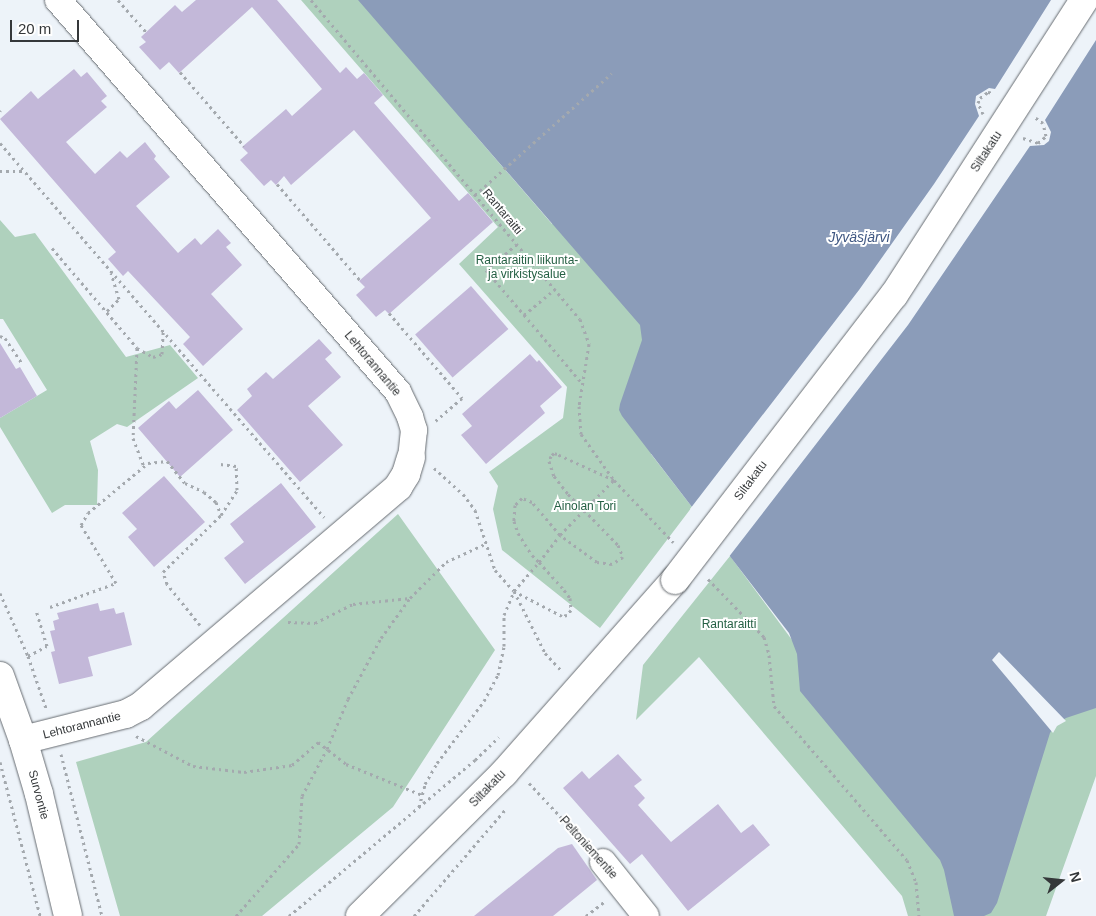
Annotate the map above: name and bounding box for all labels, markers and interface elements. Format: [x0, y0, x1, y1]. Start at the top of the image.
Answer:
scale bar [12, 10, 81, 42]
text: 20 m [18, 20, 51, 37]
street label: Siltakatu [968, 129, 1006, 175]
street label: Rantaraitti [479, 186, 525, 238]
water label: Jyväsjärvi [828, 229, 890, 245]
park label: Rantaraitin liikunta- ja virkistysalue [476, 254, 578, 282]
street label: Lehtorannantie [341, 329, 403, 399]
street label: Siltakatu [731, 458, 771, 504]
park label: Ainolan Tori [554, 500, 616, 514]
park label: Rantaraitti [702, 618, 756, 632]
street label: Lehtorannantie [41, 709, 123, 743]
street label: Siltakatu [467, 767, 509, 811]
street label: Survontie [24, 769, 52, 821]
street label: Peltoniementie [556, 814, 620, 882]
north arrow [1036, 856, 1086, 906]
text: N [1066, 870, 1085, 884]

